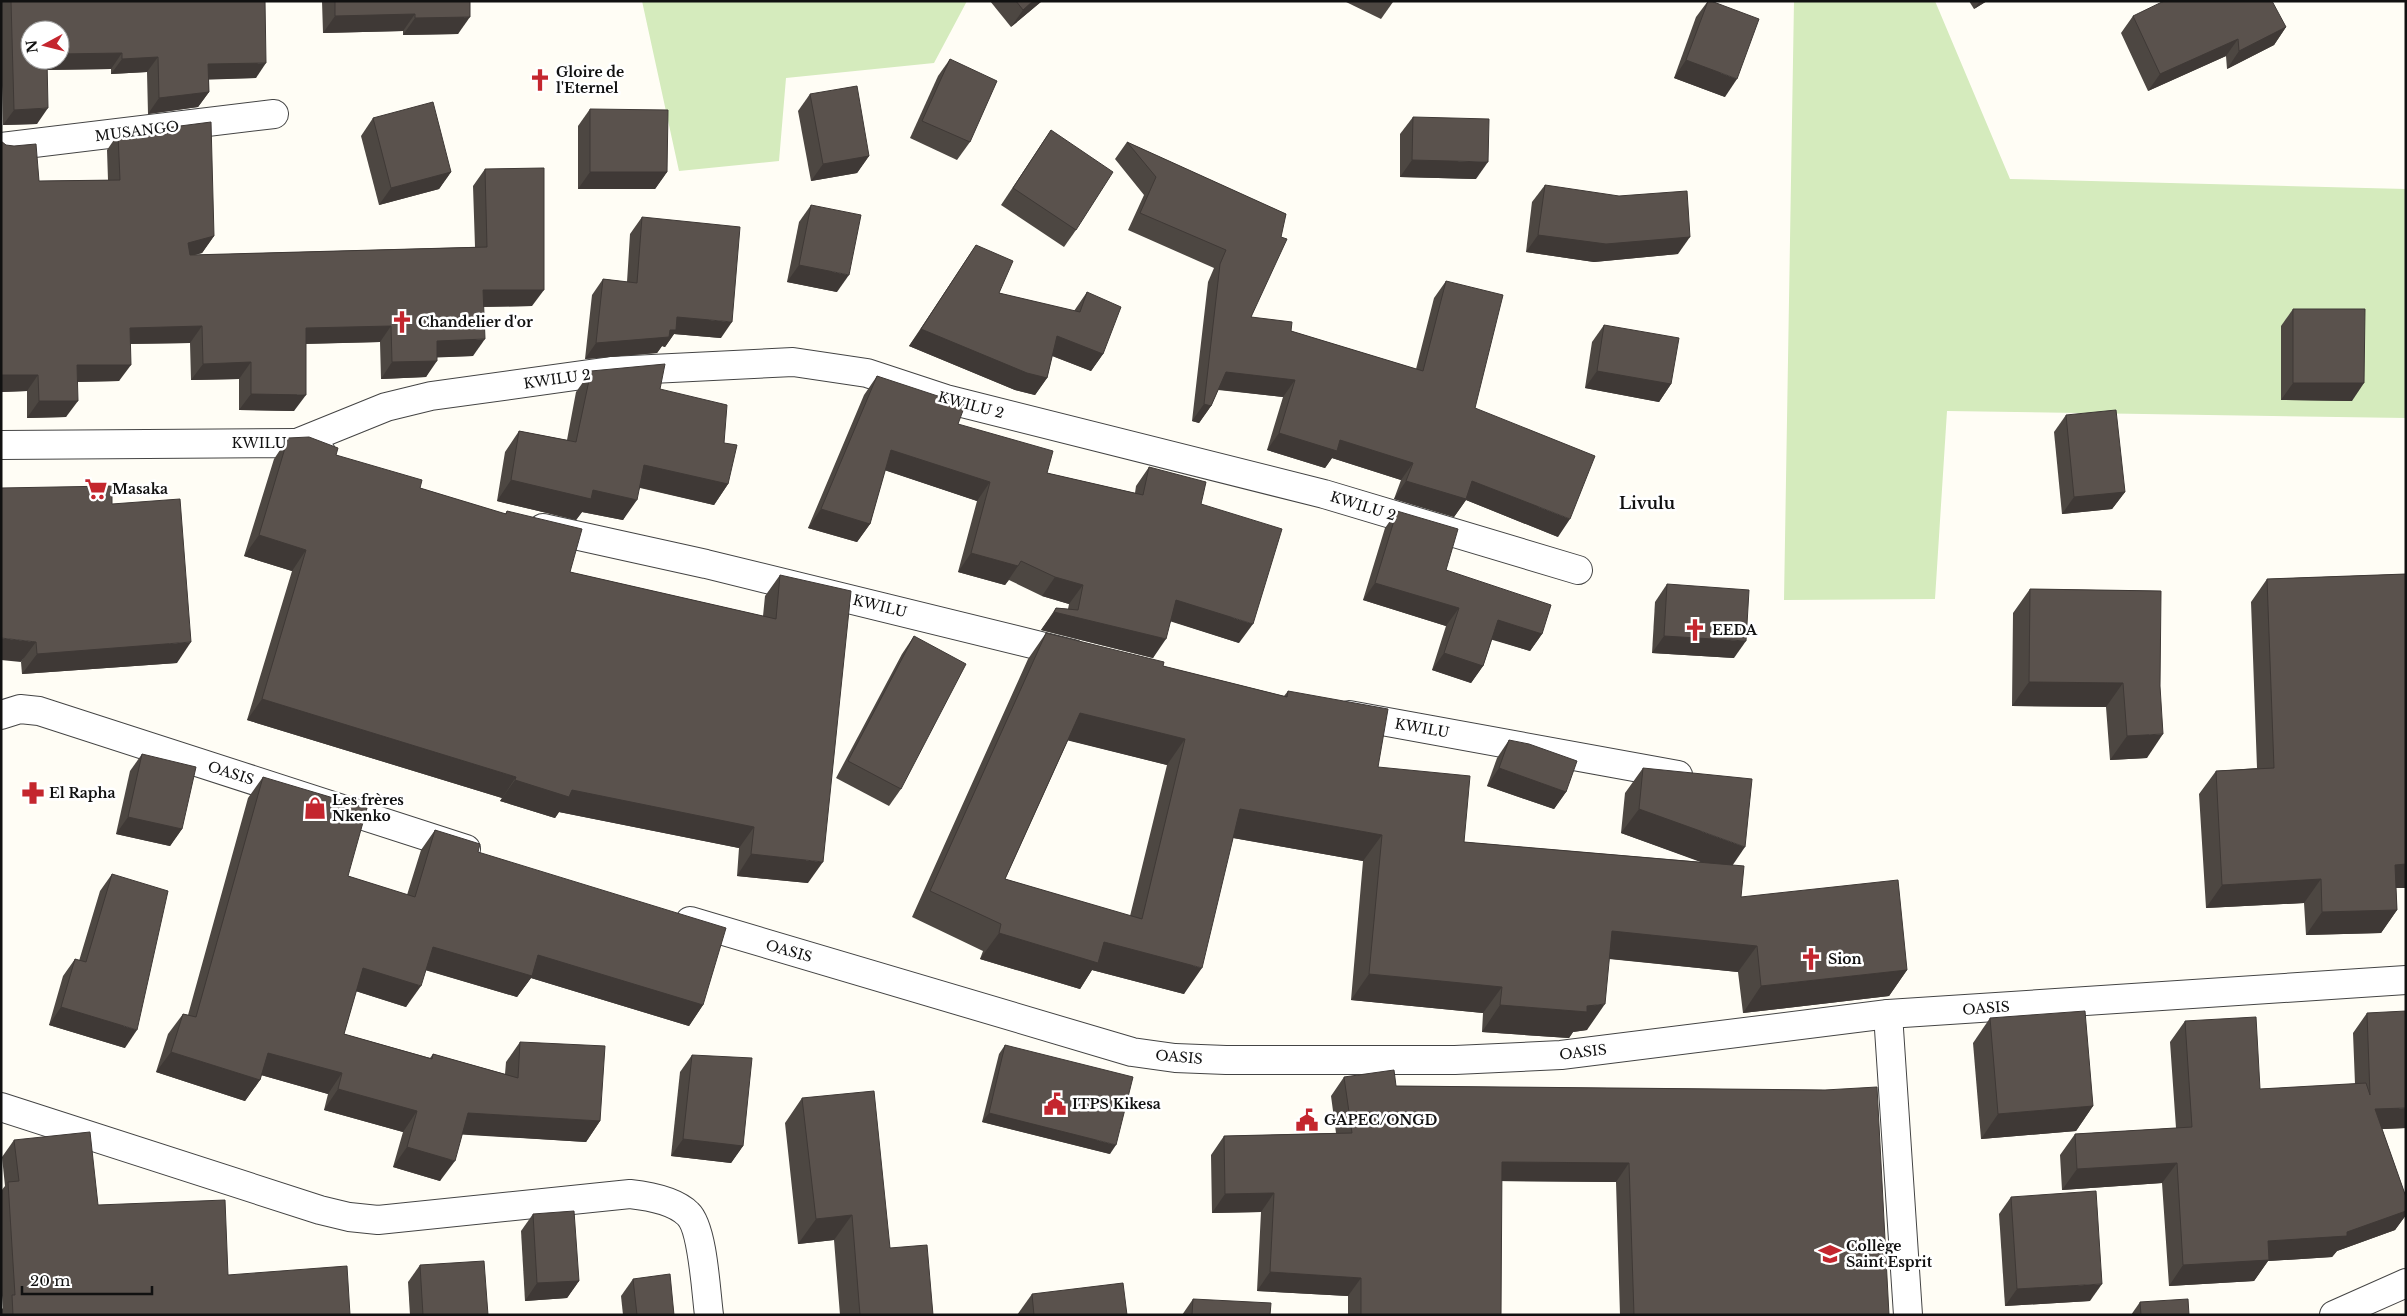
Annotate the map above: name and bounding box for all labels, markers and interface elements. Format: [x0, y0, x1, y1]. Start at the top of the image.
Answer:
north arrow [20, 20, 70, 70]
text: N [22, 39, 42, 54]
place label: Gloire de l'Eternel [556, 63, 624, 97]
church icon: Gloire de l'Eternel [527, 67, 553, 93]
street label: MUSANGO [94, 117, 180, 145]
church icon: Chandelier d'or [389, 309, 415, 335]
place label: Chandelier d'or [418, 313, 533, 331]
street label: KWILU 2 [522, 365, 592, 393]
street label: KWILU 2 [936, 388, 1006, 422]
street label: KWILU [231, 434, 287, 452]
supermarket icon: Masaka [83, 476, 109, 502]
place label: Masaka [112, 480, 168, 498]
street label: KWILU 2 [1328, 487, 1398, 525]
district label: Livulu [1619, 493, 1676, 513]
street label: KWILU [851, 591, 909, 621]
church icon: EEDA [1682, 617, 1708, 643]
place label: EEDA [1712, 621, 1758, 639]
street label: KWILU [1393, 714, 1451, 742]
street label: OASIS [206, 757, 256, 789]
pharmacy icon: El Rapha [20, 780, 46, 806]
place label: El Rapha [49, 784, 116, 802]
place label: Les frères Nkenko [332, 791, 404, 825]
shop icon: Les frères Nkenko [302, 795, 328, 821]
street label: OASIS [764, 936, 814, 966]
church icon: Sion [1798, 946, 1824, 972]
place label: Sion [1828, 950, 1862, 968]
street label: OASIS [1962, 997, 2010, 1019]
street label: OASIS [1558, 1040, 1608, 1064]
street label: OASIS [1155, 1046, 1203, 1068]
public building icon: ITPS Kikesa [1042, 1091, 1068, 1117]
place label: ITPS Kikesa [1072, 1095, 1161, 1113]
public building icon: GAPEC/ONGD [1294, 1107, 1320, 1133]
place label: GAPEC/ONGD [1324, 1111, 1438, 1129]
place label: Collège Saint Esprit [1846, 1237, 1933, 1271]
school or university icon: Collège Saint Esprit [1817, 1241, 1843, 1267]
scale bar [22, 1264, 152, 1296]
text: 20 m [30, 1271, 70, 1290]

